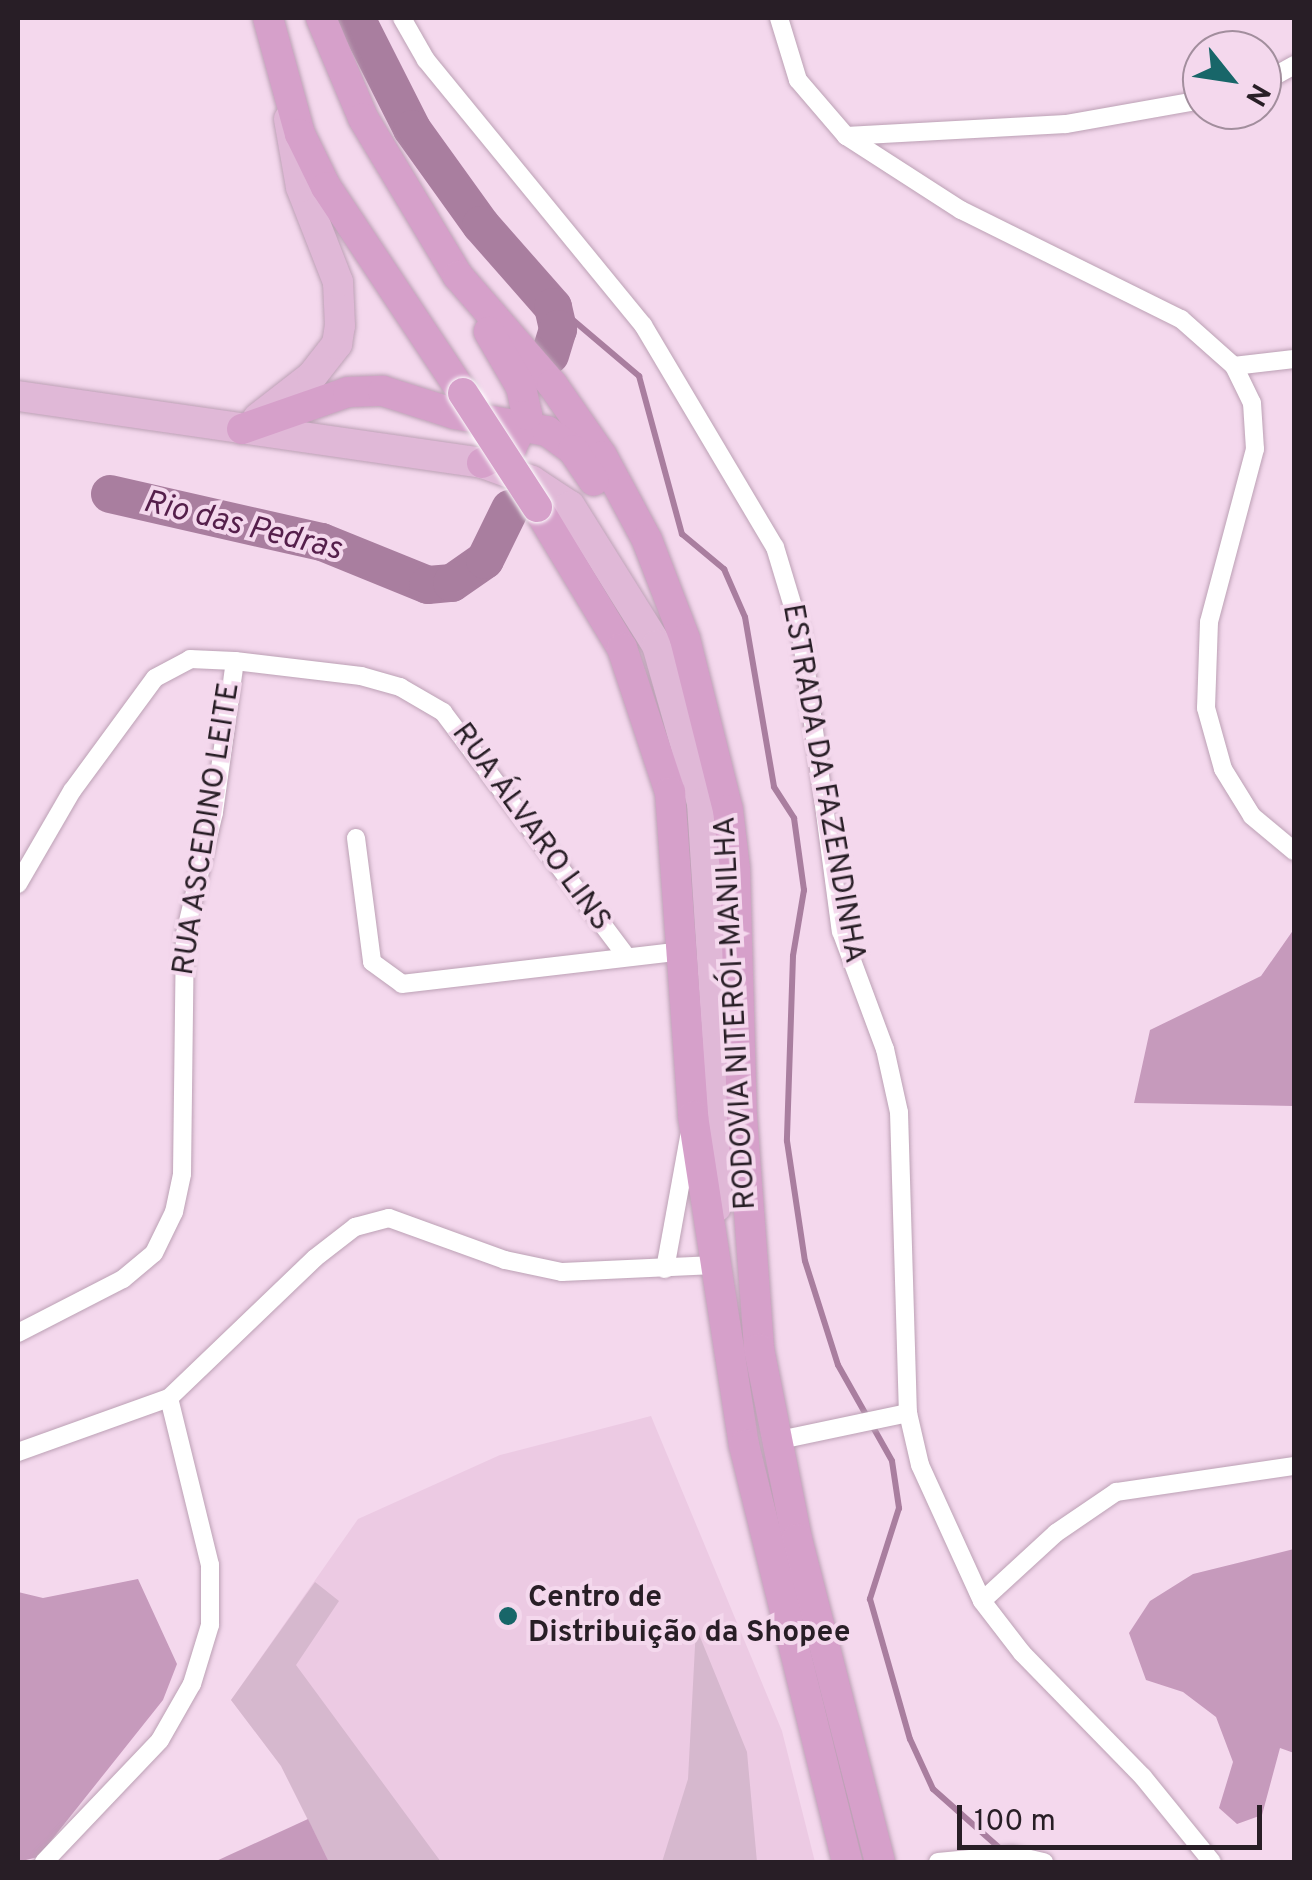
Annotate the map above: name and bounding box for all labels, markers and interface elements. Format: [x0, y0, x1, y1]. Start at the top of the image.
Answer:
north arrow [1182, 30, 1282, 130]
text: N [1236, 76, 1277, 112]
water label: Rio das Pedras [139, 484, 345, 570]
street label: ESTRADA DA FAZENDINHA [772, 600, 872, 968]
street label: RUA ASCEDINO LEITE [167, 679, 249, 979]
street label: RUA ÁLVARO LINS [442, 716, 618, 940]
street label: RODOVIA NITERÓI-MANILHA [709, 815, 765, 1211]
place label: Centro de Distribuição da Shopee [528, 1581, 850, 1652]
marker: Centro de Distribuição da Shopee [497, 1605, 519, 1627]
scale bar [962, 1785, 1267, 1847]
text: 100 m [974, 1804, 1056, 1841]

